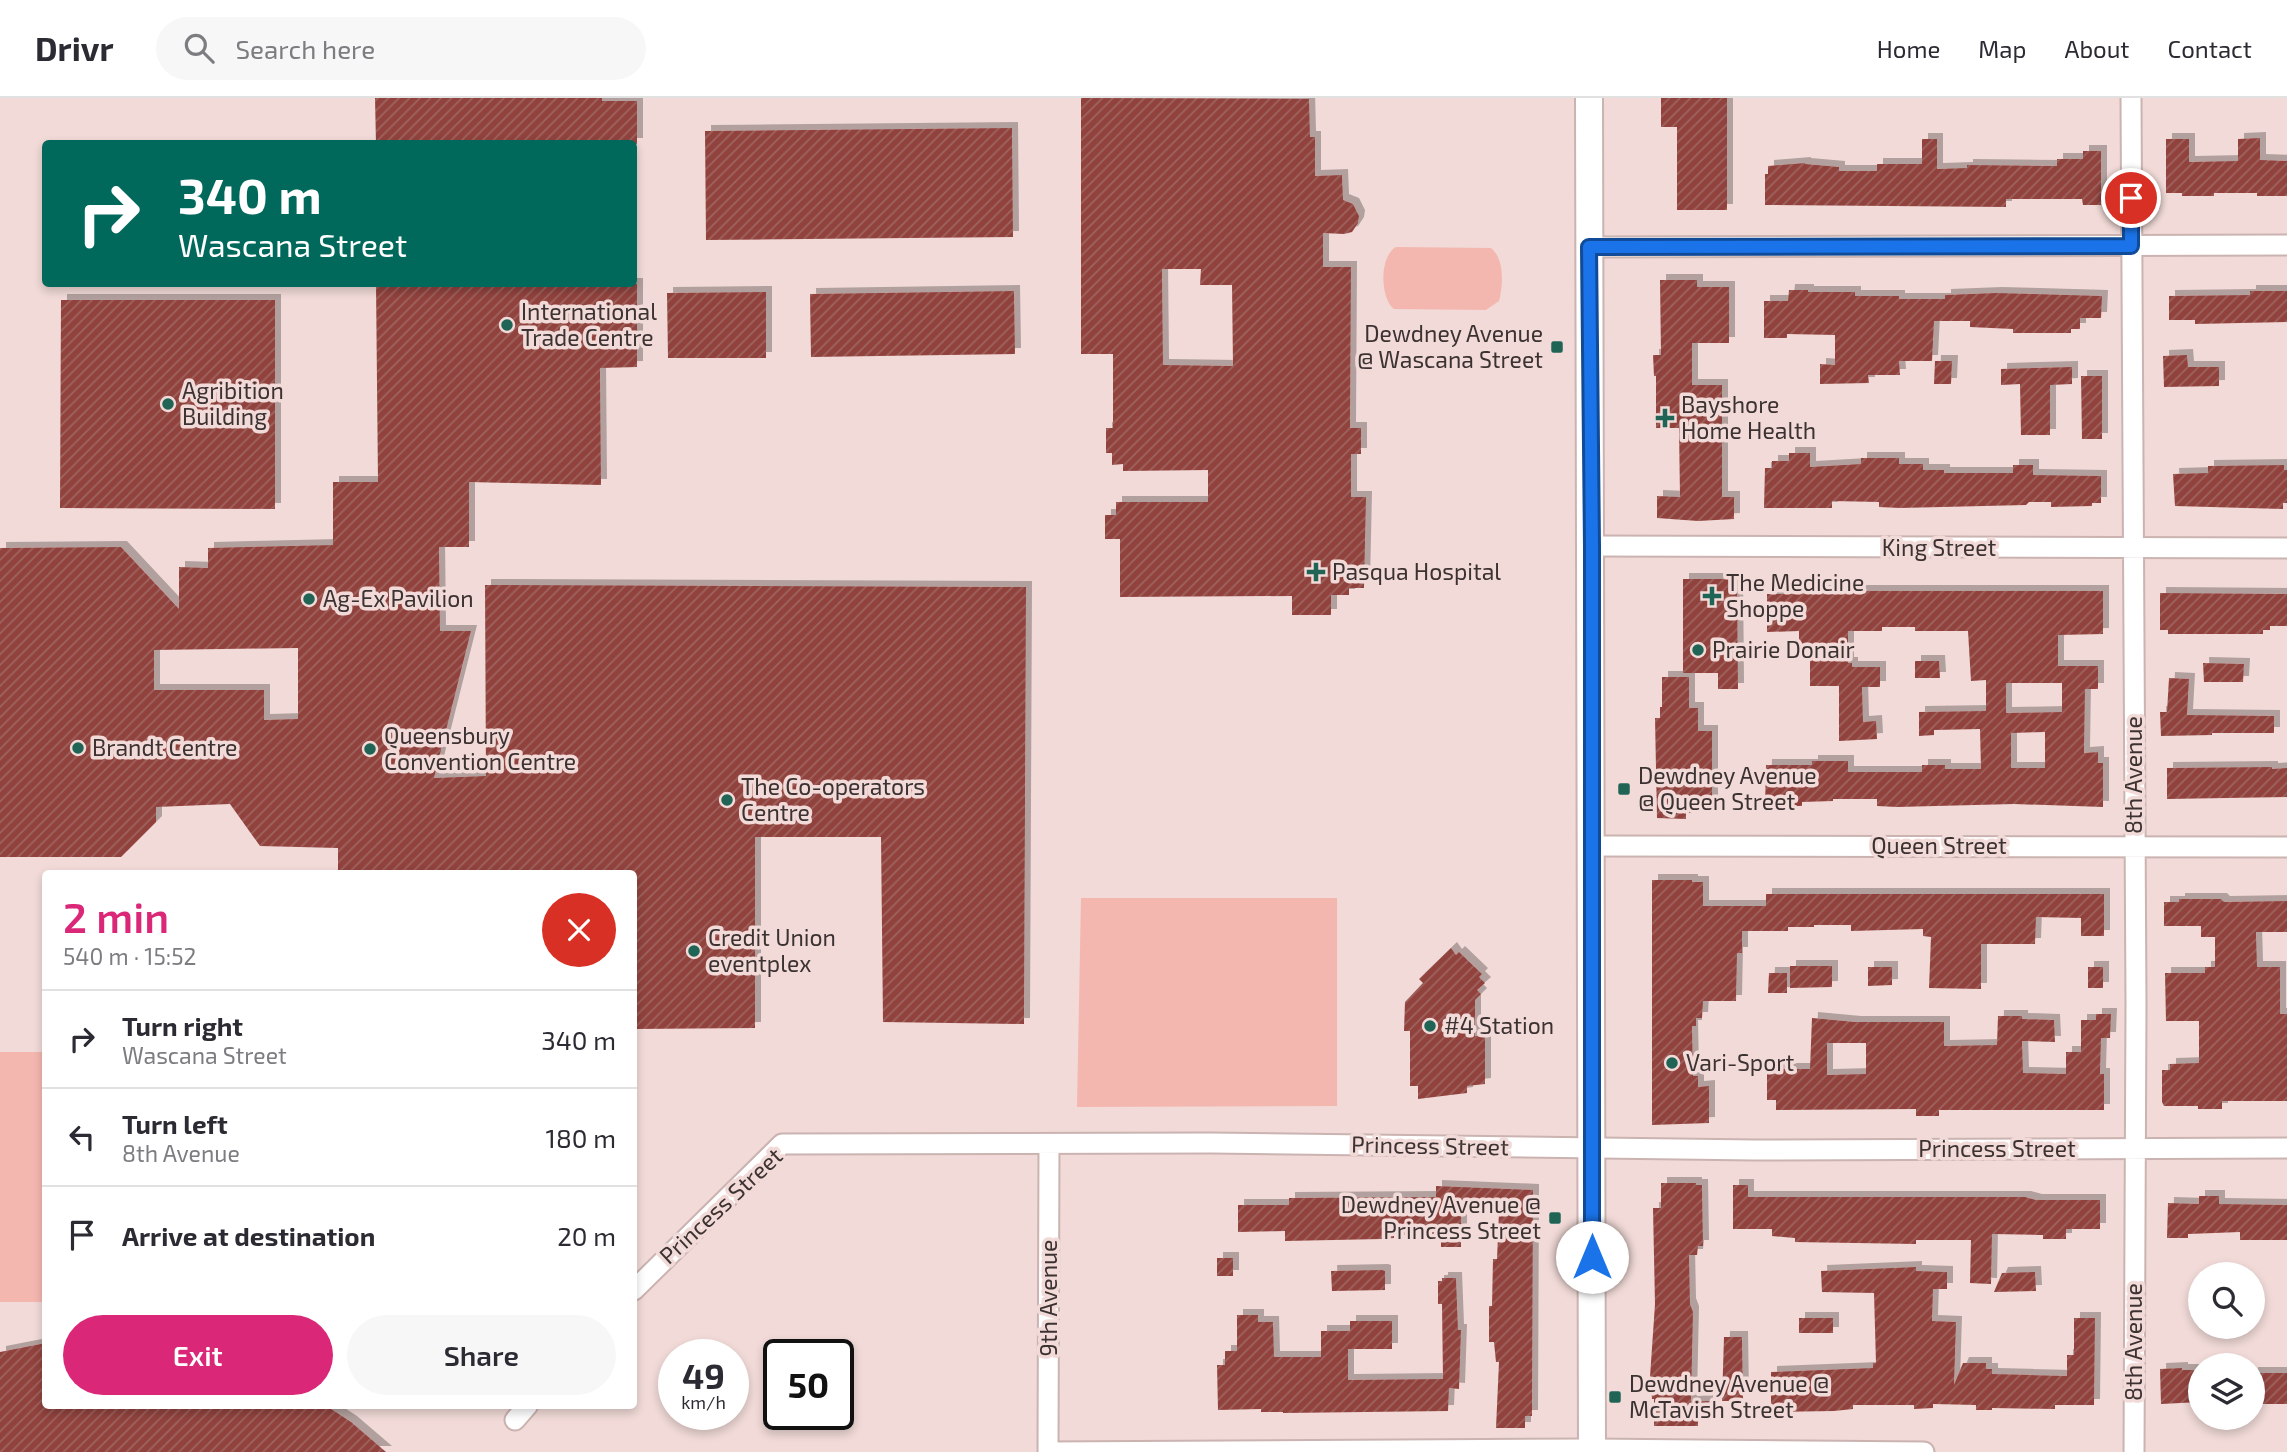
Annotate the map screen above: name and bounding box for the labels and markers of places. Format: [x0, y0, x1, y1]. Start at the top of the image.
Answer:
pin [2101, 168, 2161, 228]
place label: International Trade Centre [521, 297, 657, 351]
marker: International Trade Centre [499, 317, 515, 333]
place label: Dewdney Avenue @ Wascana Street [1357, 319, 1543, 373]
marker: Dewdney Avenue @ Wascana Street [1549, 339, 1565, 355]
place label: Agribition Building [182, 376, 284, 430]
place label: Bayshore Home Health [1681, 390, 1816, 444]
marker: Agribition Building [160, 396, 176, 412]
marker: Bayshore Home Health [1655, 408, 1675, 428]
place label: Pasqua Hospital [1332, 557, 1501, 585]
marker: Pasqua Hospital [1306, 562, 1326, 582]
place label: The Medicine Shoppe [1726, 568, 1864, 622]
place label: Ag-Ex Pavilion [323, 584, 474, 612]
marker: The Medicine Shoppe [1704, 588, 1720, 604]
marker: Ag-Ex Pavilion [301, 591, 317, 607]
place label: Prairie Donair [1712, 635, 1855, 663]
marker: Prairie Donair [1690, 642, 1706, 658]
place label: Queensbury Convention Centre [384, 721, 576, 775]
place label: Brandt Centre [92, 733, 237, 761]
marker: Brandt Centre [70, 740, 86, 756]
marker: Queensbury Convention Centre [362, 741, 378, 757]
place label: Dewdney Avenue @ Queen Street [1638, 761, 1817, 815]
place label: The Co-operators Centre [741, 772, 925, 826]
marker: Dewdney Avenue @ Queen Street [1616, 781, 1632, 797]
marker: The Co-operators Centre [719, 792, 735, 808]
place label: Credit Union eventplex [708, 923, 836, 977]
marker: Credit Union eventplex [686, 943, 702, 959]
place label: #4 Station [1444, 1011, 1554, 1039]
marker: #4 Station [1422, 1018, 1438, 1034]
place label: Vari-Sport [1686, 1048, 1794, 1076]
marker: Vari-Sport [1664, 1055, 1680, 1071]
place label: Dewdney Avenue @ Princess Street [1341, 1190, 1541, 1244]
marker: Dewdney Avenue @ Princess Street [1547, 1210, 1563, 1226]
place label: Dewdney Avenue @ McTavish Street [1629, 1369, 1829, 1423]
marker: Dewdney Avenue @ McTavish Street [1607, 1389, 1623, 1405]

